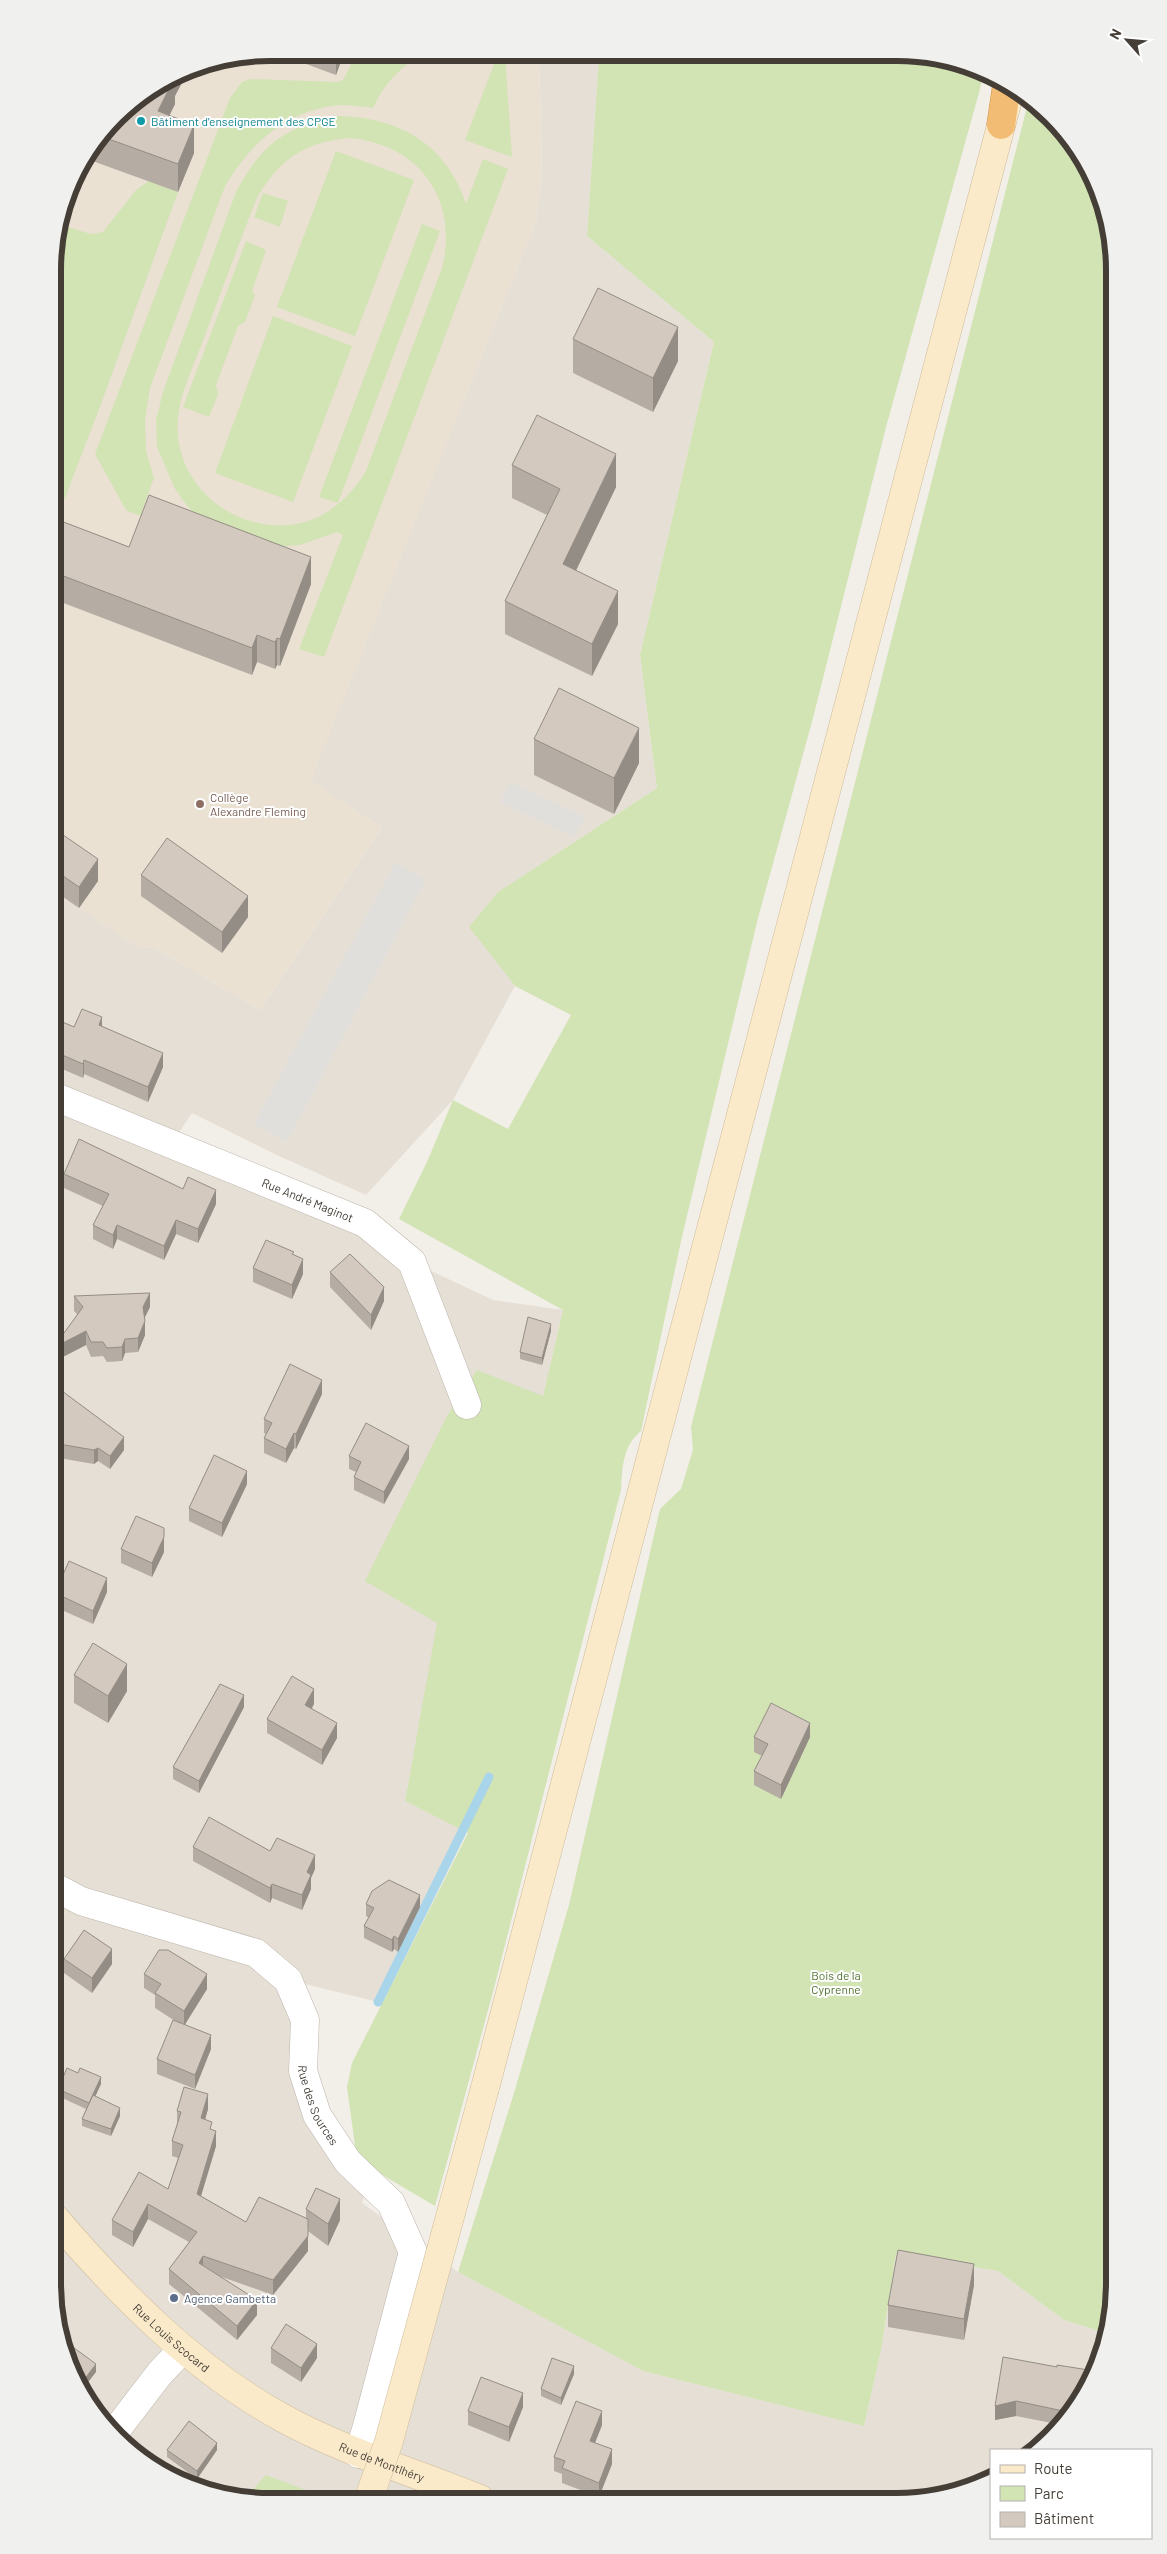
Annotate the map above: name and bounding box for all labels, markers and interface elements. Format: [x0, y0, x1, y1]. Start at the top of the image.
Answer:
north arrow [1102, 15, 1152, 65]
text: N [1105, 26, 1125, 42]
place label: Bâtiment d'enseignement des CPGE [151, 114, 336, 128]
marker: Bâtiment d'enseignement des CPGE [135, 115, 147, 127]
place label: Collège Alexandre Fleming [210, 790, 306, 818]
marker: Collège Alexandre Fleming [194, 798, 206, 810]
street label: Rue André Maginot [260, 1175, 355, 1225]
park label: Bois de la Cyprenne [811, 1968, 861, 1996]
street label: Rue des Sources [296, 2065, 342, 2148]
place label: Agence Gambetta [184, 2291, 276, 2305]
marker: Agence Gambetta [168, 2292, 180, 2304]
street label: Rue Louis Scocard [131, 2300, 213, 2375]
street label: Rue de Montlhéry [337, 2439, 427, 2484]
legend [990, 2449, 1152, 2539]
text: Route [1034, 2459, 1073, 2477]
text: Parc [1034, 2484, 1064, 2502]
text: Bâtiment [1034, 2509, 1094, 2527]

